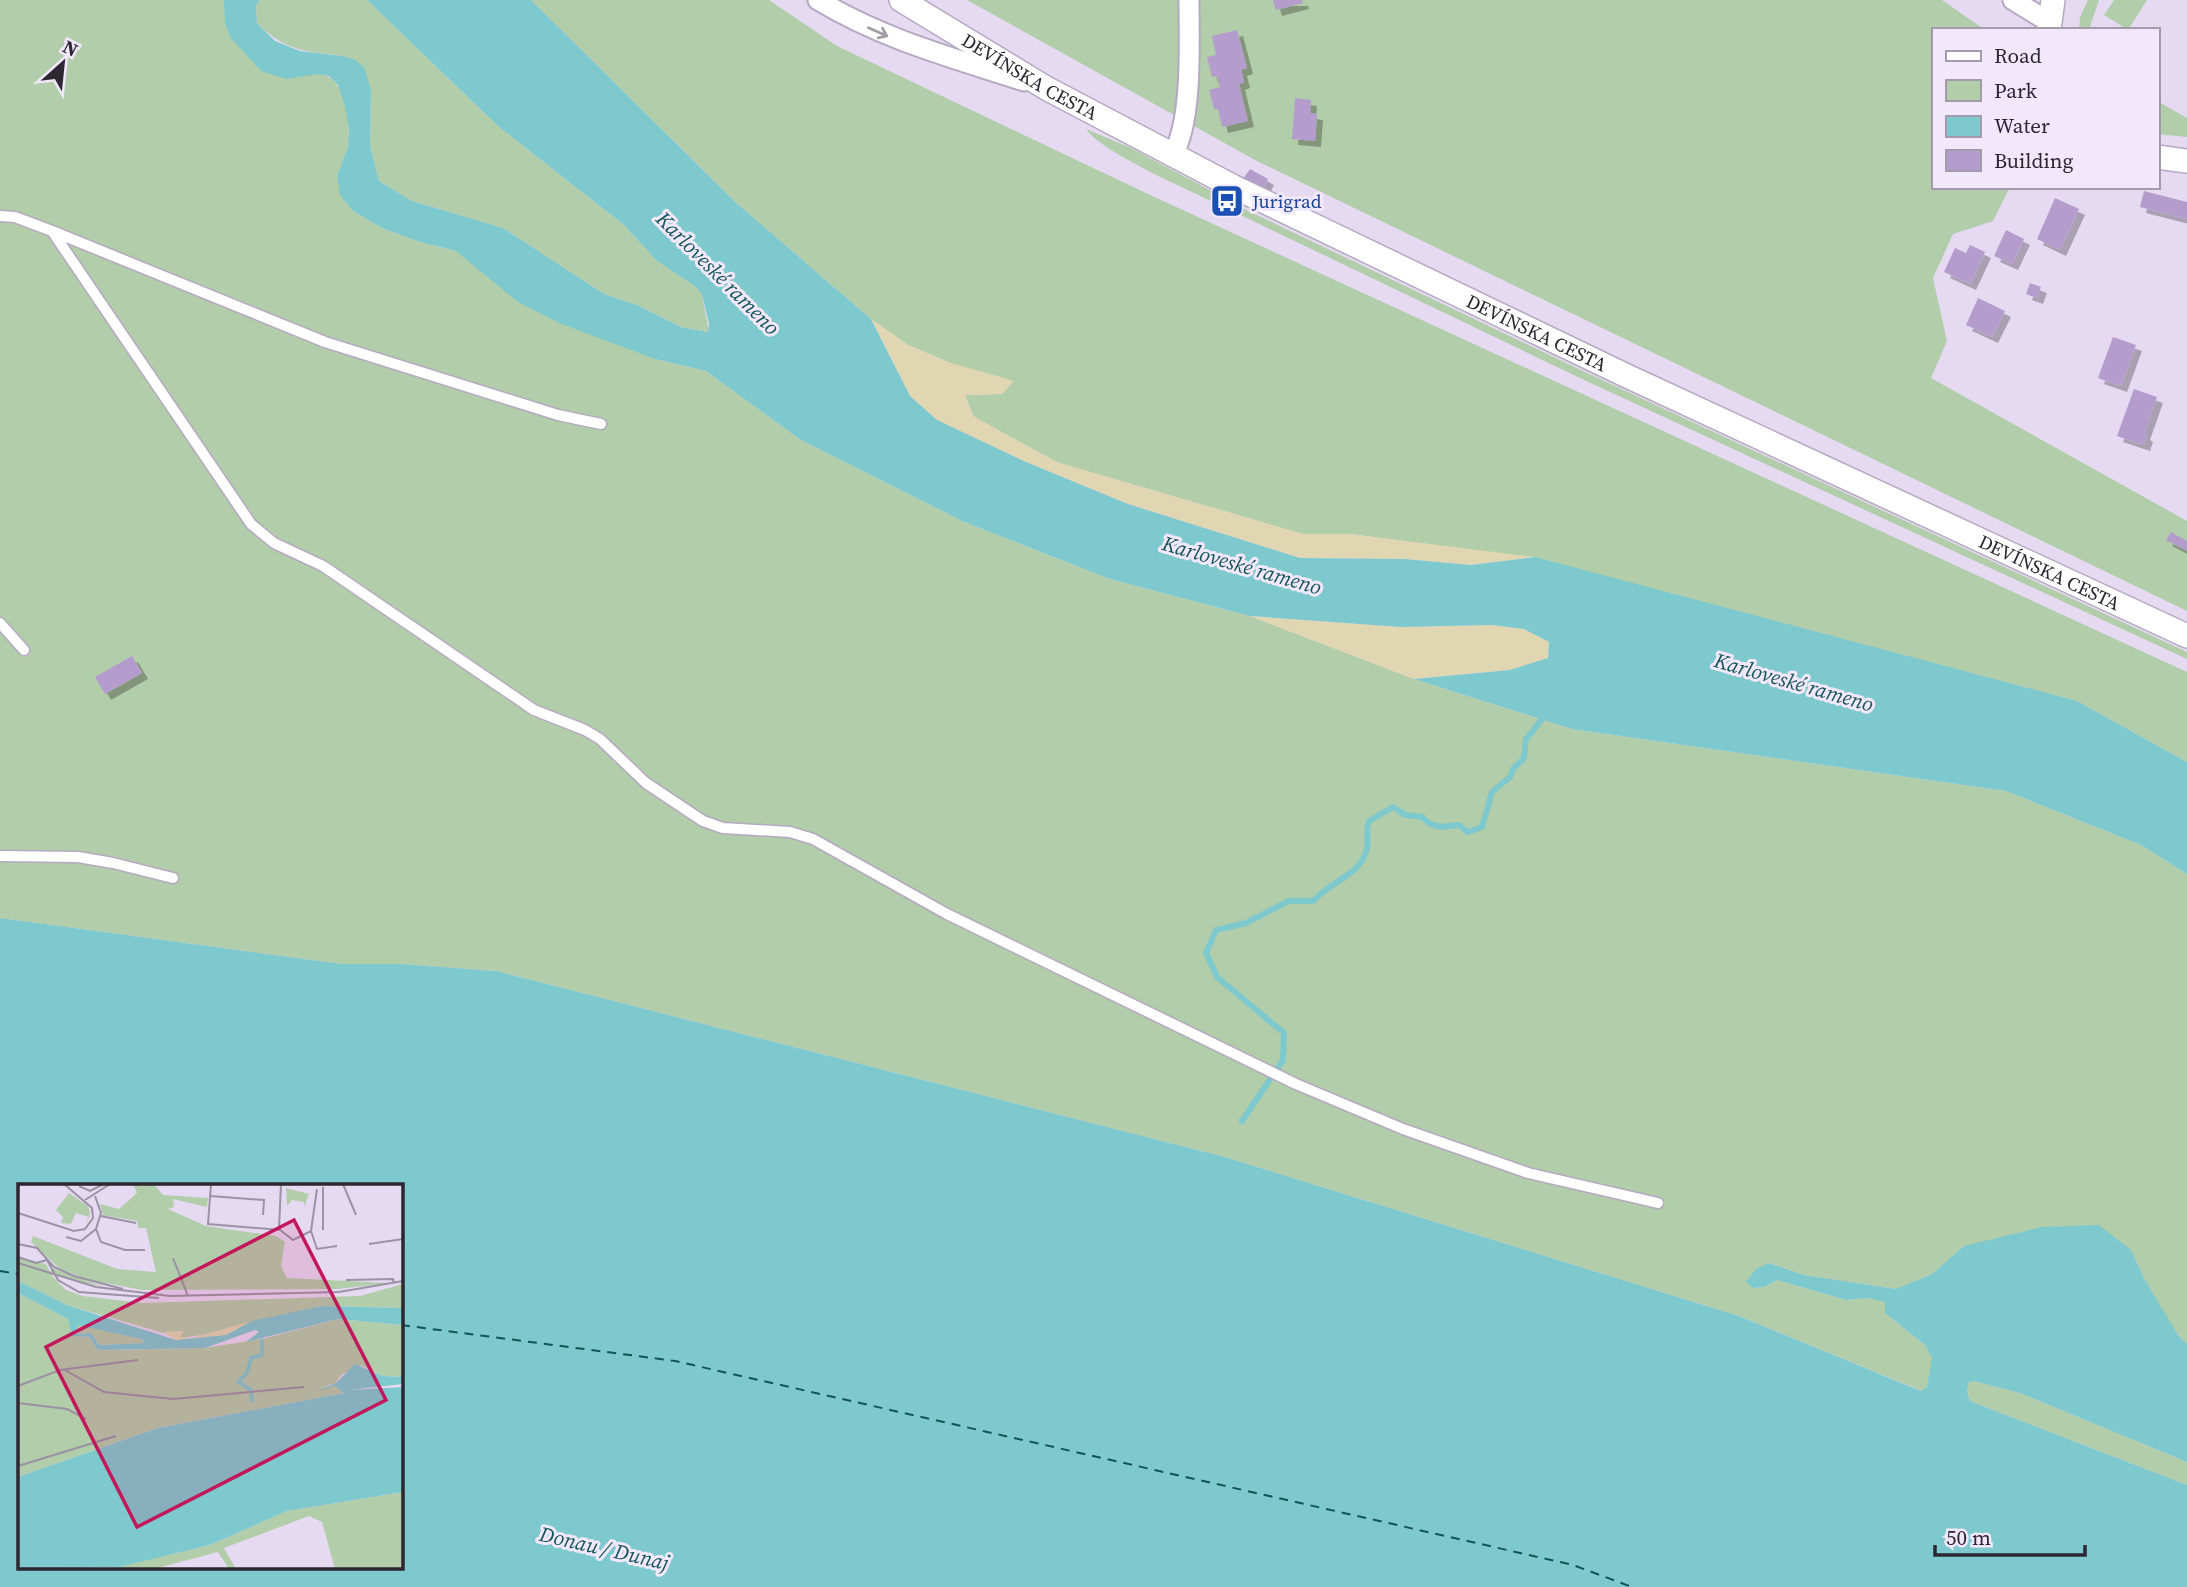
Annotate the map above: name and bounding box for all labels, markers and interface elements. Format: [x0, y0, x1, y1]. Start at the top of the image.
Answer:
one-way arrow [867, 26, 888, 39]
street label: DEVÍNSKA CESTA [957, 27, 1103, 126]
north arrow [28, 28, 98, 98]
legend [1932, 28, 2159, 189]
text: N [59, 33, 83, 63]
text: Road [1994, 41, 2042, 70]
text: Park [1994, 76, 2038, 105]
text: Water [1994, 111, 2050, 140]
text: Building [1994, 146, 2073, 175]
bus stop icon: Jurigrad [1208, 182, 1246, 220]
place label: Jurigrad [1251, 188, 1322, 214]
water label: Karloveské rameno [649, 204, 786, 341]
street label: DEVÍNSKA CESTA [1462, 288, 1612, 378]
water label: Karloveské rameno [1158, 528, 1325, 602]
street label: DEVÍNSKA CESTA [1975, 528, 2125, 616]
water label: Karloveské rameno [1710, 645, 1877, 719]
inset map [18, 1184, 402, 1570]
scale bar [1935, 1514, 2086, 1558]
water label: Donau / Dunaj [536, 1519, 672, 1577]
text: 50 m [1946, 1523, 1991, 1552]

